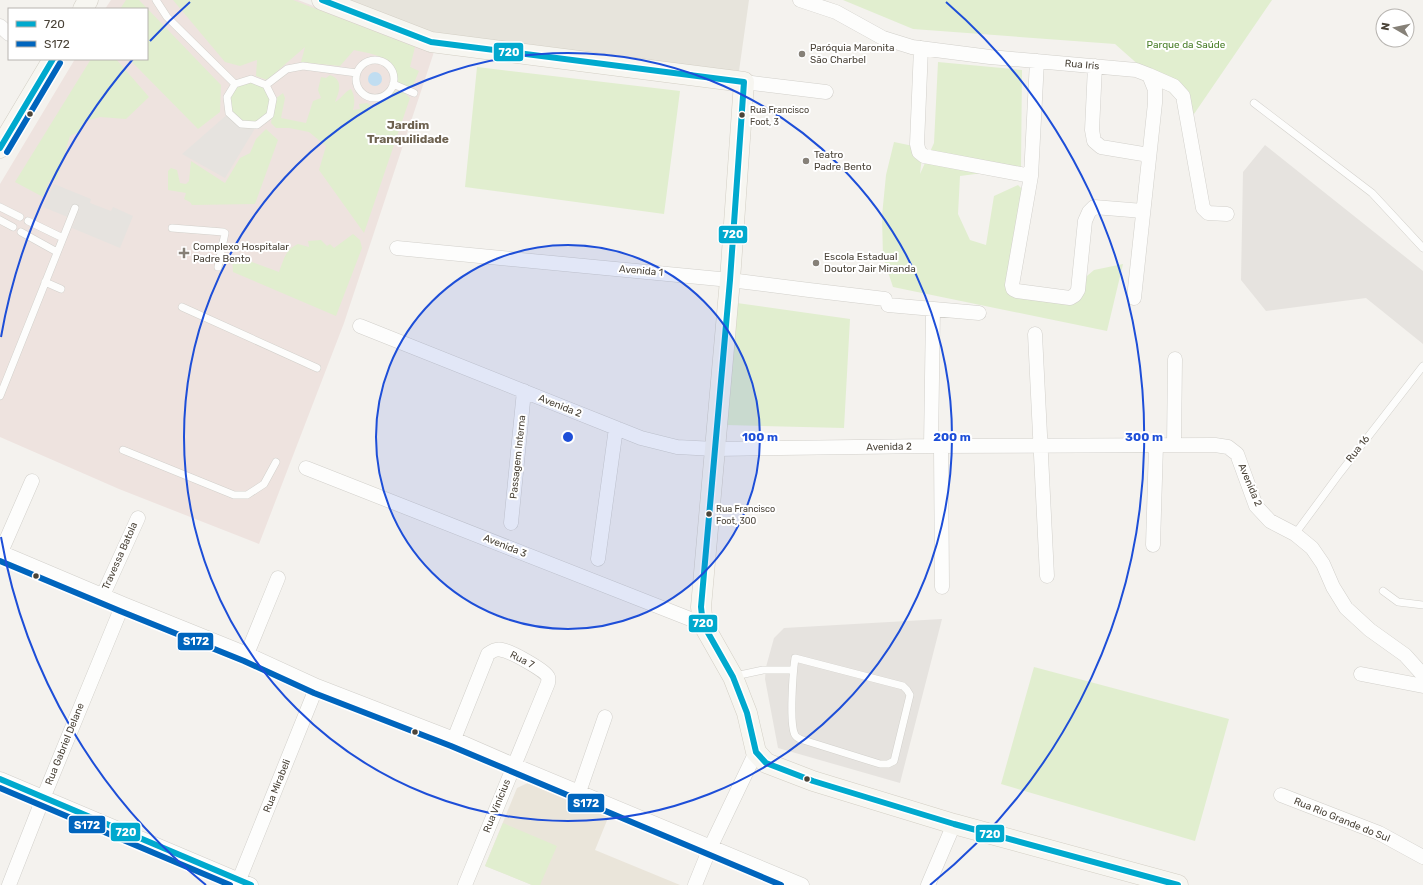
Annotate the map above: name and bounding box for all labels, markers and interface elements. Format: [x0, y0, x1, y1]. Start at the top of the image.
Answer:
legend [8, 8, 148, 60]
north arrow [1375, 8, 1415, 48]
text: 720 [44, 17, 65, 31]
text: N [1379, 22, 1393, 31]
text: S172 [44, 37, 70, 51]
park label: Parque da Saúde [1147, 39, 1226, 51]
line badge: 720 [493, 42, 524, 62]
place label: Paróquia Maronita São Charbel [810, 42, 894, 66]
text: 720 [499, 46, 519, 59]
marker: Paróquia Maronita São Charbel [797, 49, 807, 59]
street label: Rua Iris [1064, 58, 1100, 72]
place label: Rua Francisco Foot, 3 [750, 105, 809, 127]
unlabelled marker [25, 109, 35, 119]
marker: Rua Francisco Foot, 3 [737, 110, 747, 120]
district label: Jardim Tranquilidade [367, 118, 449, 146]
place label: Teatro Padre Bento [814, 149, 872, 173]
marker: Teatro Padre Bento [801, 156, 811, 166]
line badge: 720 [718, 225, 748, 244]
text: 720 [723, 228, 743, 241]
place label: Complexo Hospitalar Padre Bento [193, 241, 289, 265]
marker: Complexo Hospitalar Padre Bento [178, 247, 190, 259]
place label: Escola Estadual Doutor Jair Miranda [824, 251, 916, 275]
marker: Escola Estadual Doutor Jair Miranda [811, 258, 821, 268]
street label: Avenida 1 [619, 263, 663, 279]
street label: Avenida 2 [537, 392, 584, 420]
street label: Passagem Interna [508, 415, 528, 499]
centre of rings [561, 430, 575, 444]
text: 100 m [742, 430, 778, 444]
text: 200 m [933, 430, 971, 444]
text: 300 m [1125, 430, 1163, 444]
street label: Rua 16 [1344, 433, 1372, 465]
street label: Avenida 2 [866, 441, 912, 453]
street label: Avenida 2 [1236, 462, 1264, 508]
place label: Rua Francisco Foot, 300 [716, 504, 775, 526]
marker: Rua Francisco Foot, 300 [704, 509, 714, 519]
street label: Travessa Batola [100, 520, 140, 592]
street label: Avenida 3 [482, 532, 528, 560]
unlabelled marker [31, 571, 41, 581]
line badge: 720 [688, 614, 718, 633]
text: 720 [693, 617, 713, 630]
line badge: S172 [177, 632, 214, 651]
text: S172 [183, 635, 209, 648]
street label: Rua 7 [508, 649, 536, 671]
street label: Rua Gabriel Delane [43, 701, 87, 787]
unlabelled marker [410, 727, 420, 737]
street label: Rua Mirabeli [261, 758, 293, 814]
unlabelled marker [802, 774, 812, 784]
street label: Rua Vinícius [481, 777, 513, 835]
line badge: S172 [567, 793, 605, 813]
street label: Rua Rio Grande do Sul [1292, 795, 1392, 845]
text: S172 [573, 797, 599, 810]
line badge: S172 [68, 815, 106, 834]
text: S172 [74, 819, 100, 832]
line badge: 720 [110, 822, 141, 842]
line badge: 720 [975, 824, 1005, 843]
text: 720 [116, 826, 136, 839]
text: 720 [980, 828, 1000, 841]

